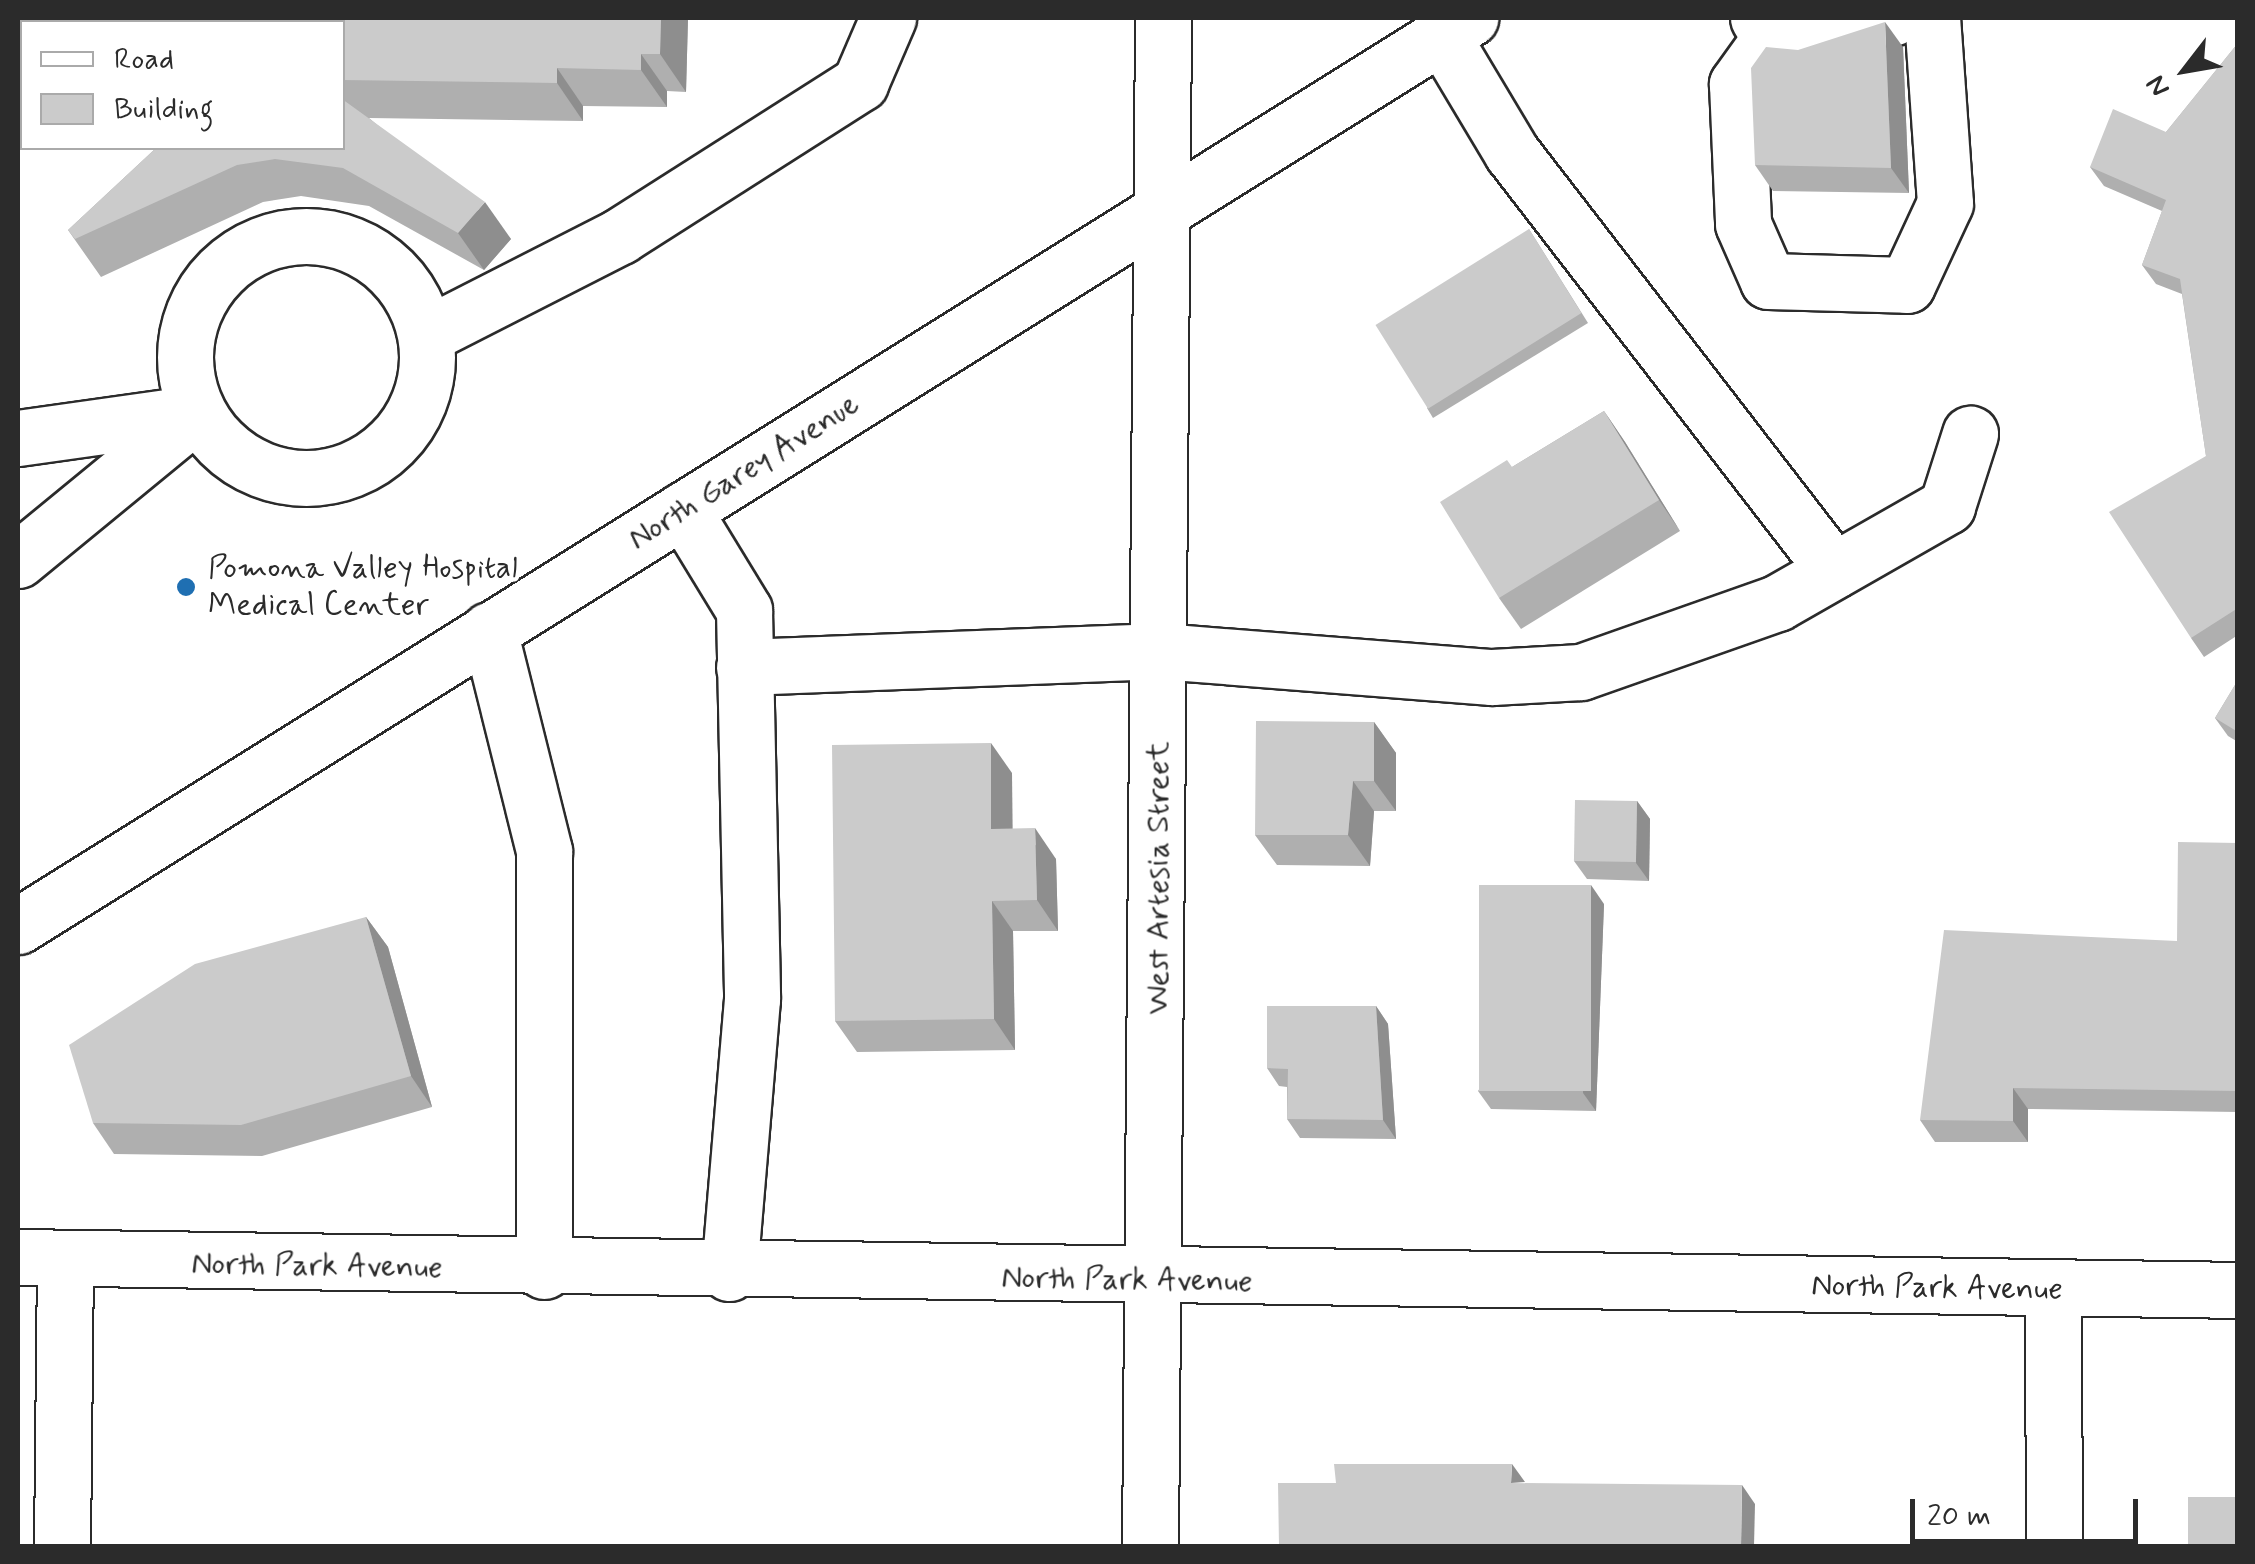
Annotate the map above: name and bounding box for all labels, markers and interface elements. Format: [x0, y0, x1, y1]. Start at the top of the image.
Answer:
legend [20, 20, 345, 150]
north arrow [2135, 20, 2235, 120]
text: Road [114, 40, 174, 79]
text: N [2138, 68, 2180, 103]
text: Building [114, 90, 213, 129]
street label: North Garey Avenue [619, 384, 869, 560]
place label: Pomona Valley Hospital Medical Center [208, 550, 536, 625]
marker: Pomona Valley Hospital Medical Center [173, 574, 199, 600]
street label: West Artesia Street [1140, 741, 1178, 1015]
street label: North Park Avenue [189, 1245, 445, 1287]
street label: North Park Avenue [999, 1259, 1255, 1301]
street label: North Park Avenue [1809, 1267, 2065, 1309]
scale bar [1915, 1479, 2142, 1541]
text: 20 m [1927, 1497, 1991, 1536]

